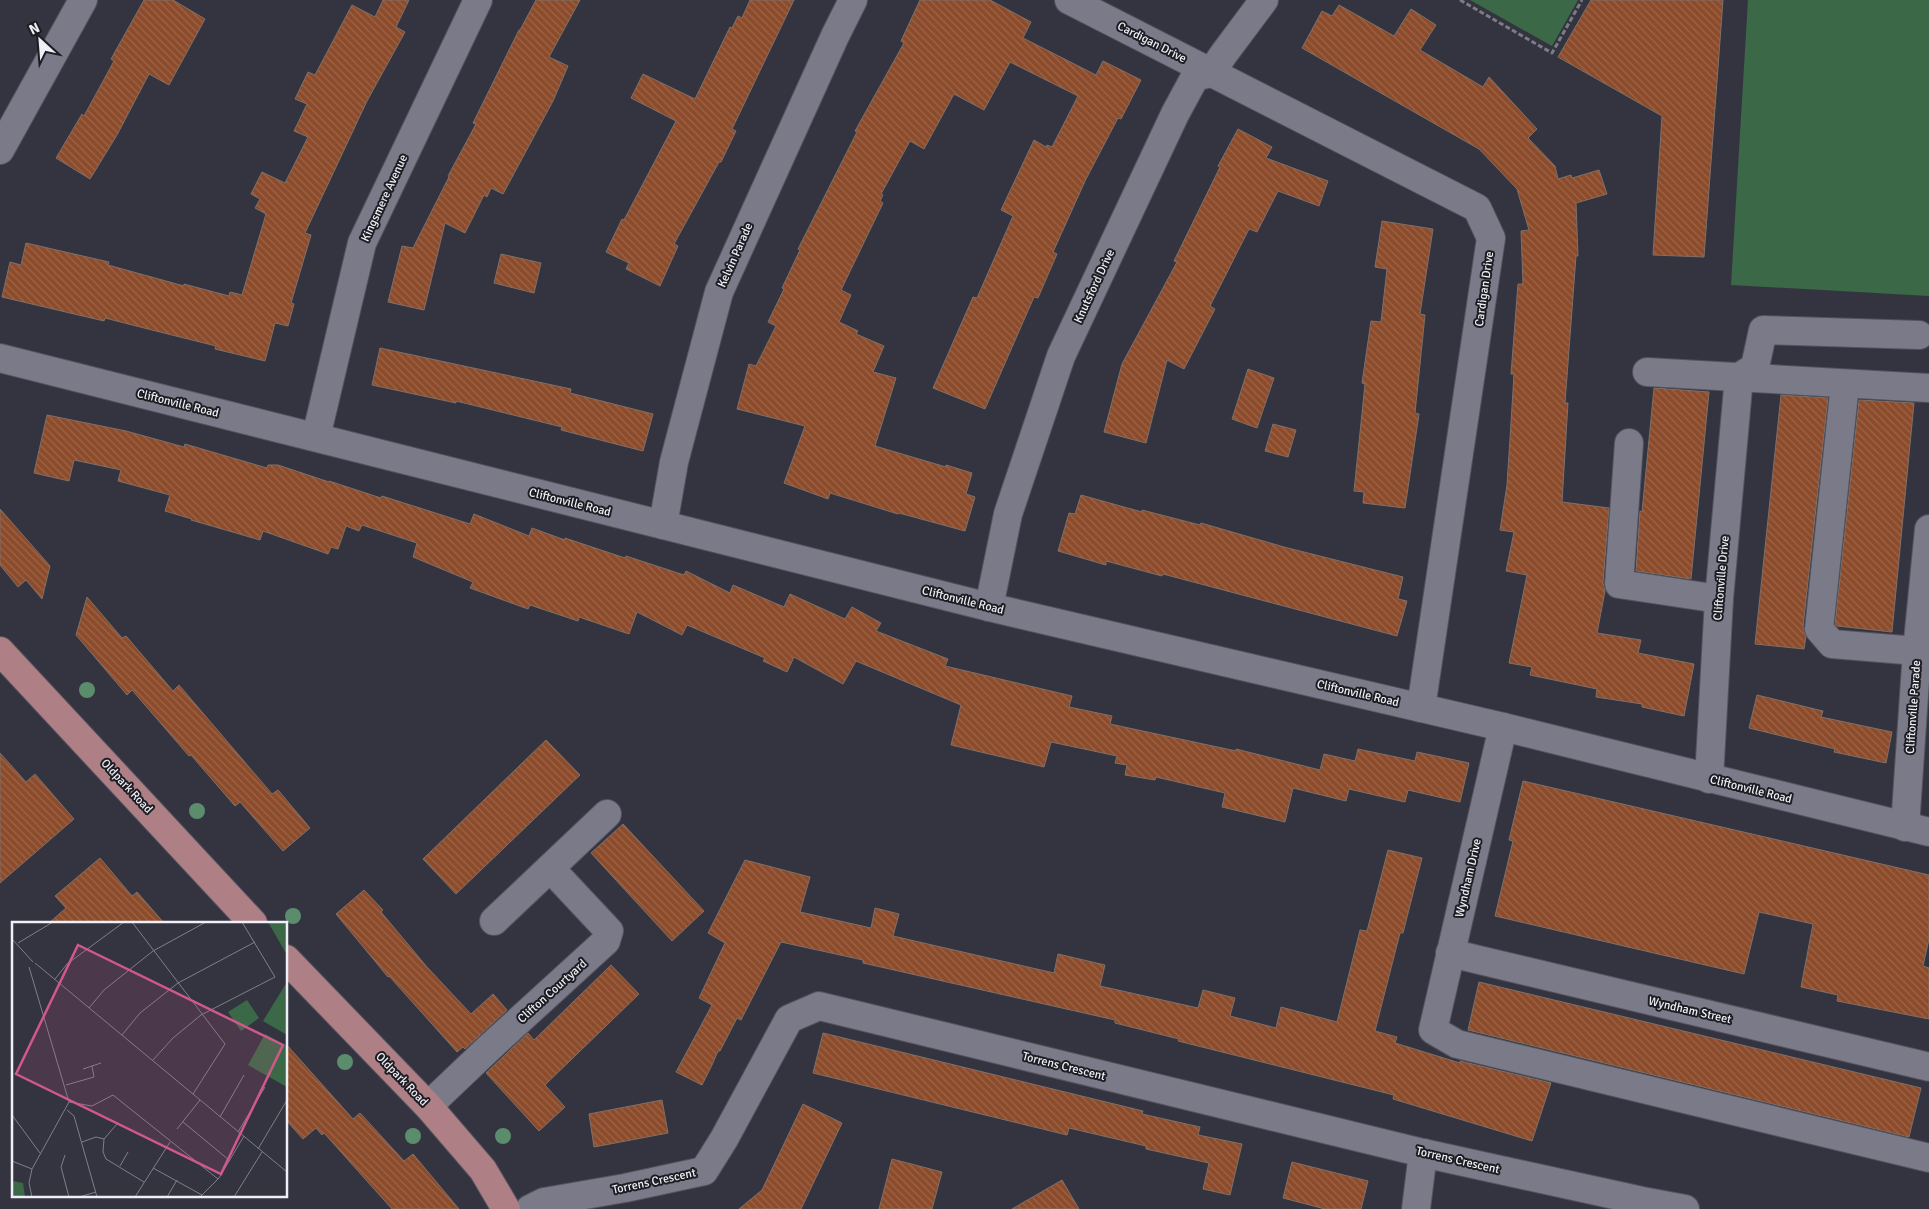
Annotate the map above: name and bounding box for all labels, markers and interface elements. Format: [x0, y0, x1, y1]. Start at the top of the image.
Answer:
north arrow [15, 15, 65, 65]
text: N [26, 19, 43, 39]
street label: Cardigan Drive [1115, 19, 1189, 66]
street label: Kingsmere Avenue [358, 152, 411, 244]
street label: Kelvin Parade [714, 220, 756, 290]
street label: Knutsford Drive [1071, 247, 1118, 326]
street label: Cardigan Drive [1472, 251, 1497, 328]
street label: Cliftonville Road [135, 386, 220, 421]
street label: Cliftonville Road [527, 485, 612, 520]
street label: Cliftonville Drive [1710, 535, 1733, 621]
street label: Cliftonville Road [920, 583, 1005, 618]
street label: Cliftonville Parade [1903, 660, 1924, 754]
street label: Cliftonville Road [1315, 677, 1400, 710]
street label: Oldpark Road [98, 756, 156, 817]
street label: Cliftonville Road [1708, 772, 1793, 807]
street label: Wyndham Drive [1452, 837, 1485, 919]
inset map [12, 922, 288, 1196]
street label: Clifton Courtyard [515, 956, 590, 1026]
street label: Wyndham Street [1647, 994, 1733, 1027]
street label: Oldpark Road [372, 1049, 431, 1109]
street label: Torrens Crescent [1021, 1049, 1107, 1084]
street label: Torrens Crescent [1415, 1144, 1501, 1177]
street label: Torrens Crescent [611, 1165, 697, 1198]

